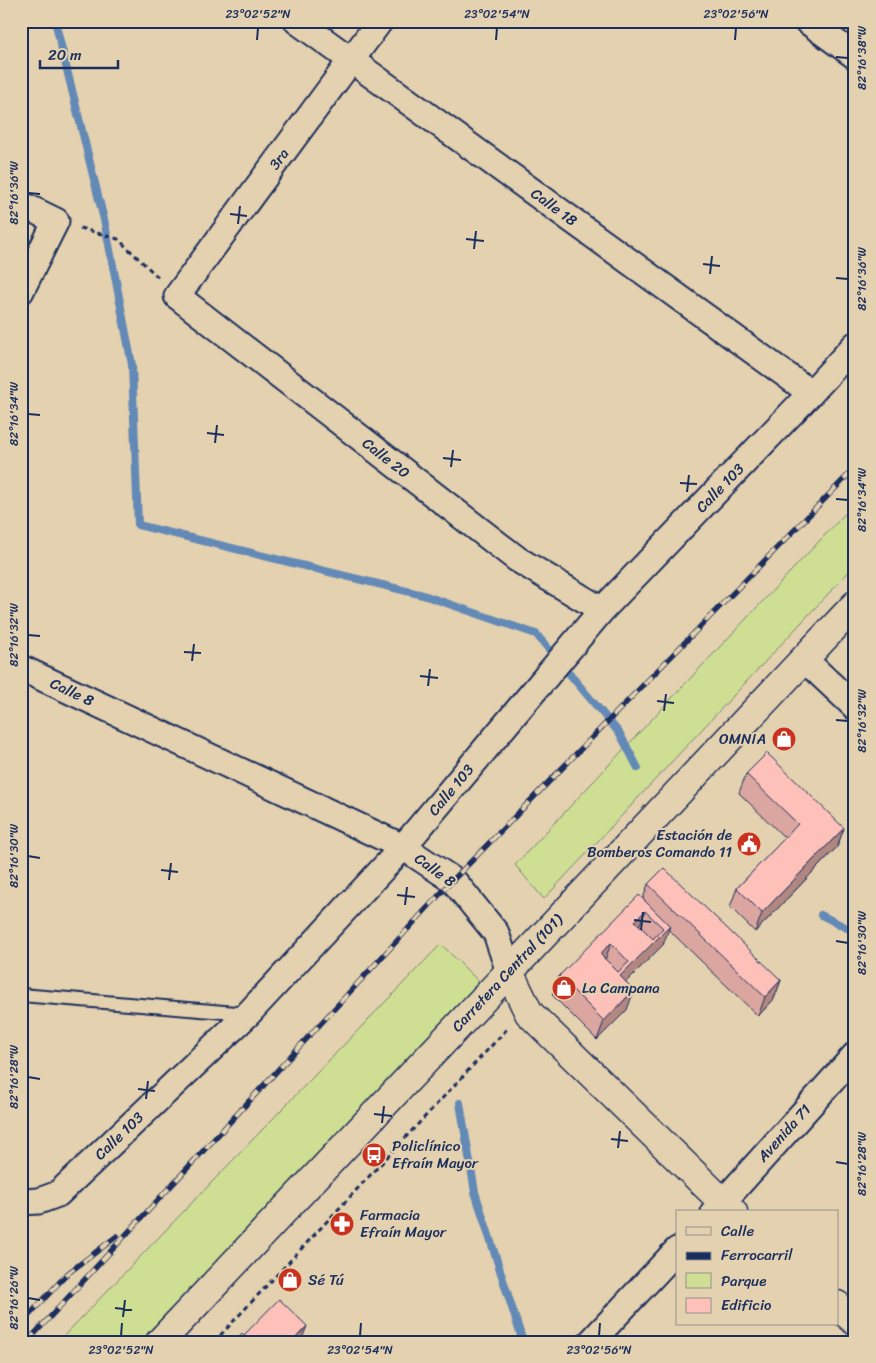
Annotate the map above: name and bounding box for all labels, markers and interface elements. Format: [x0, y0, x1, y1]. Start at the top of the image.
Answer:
text: 23°02'52"N [225, 3, 291, 25]
text: 23°02'54"N [464, 3, 531, 25]
text: 23°02'56"N [703, 3, 769, 25]
text: 82°16'38"W [851, 25, 873, 90]
scale bar [40, 38, 118, 70]
text: 20 m [48, 42, 82, 68]
street label: 3ra [262, 142, 296, 176]
text: 82°16'36"W [3, 161, 25, 225]
street label: Calle 18 [525, 181, 583, 233]
text: 82°16'36"W [851, 247, 873, 311]
text: 82°16'34"W [3, 381, 25, 446]
street label: Calle 20 [356, 431, 416, 485]
street label: Calle 103 [689, 457, 751, 519]
text: 82°16'34"W [851, 467, 873, 532]
text: 82°16'32"W [3, 603, 25, 667]
street label: Calle 8 [46, 670, 98, 714]
text: 82°16'32"W [851, 689, 873, 753]
place label: OMNIA [719, 726, 766, 752]
shop icon: OMNIA [771, 726, 797, 752]
street label: Calle 103 [421, 758, 481, 822]
place label: Estación de Bomberos Comando 11 [587, 822, 732, 865]
text: 82°16'30"W [3, 823, 25, 888]
public building icon: Estación de Bomberos Comando 11 [736, 831, 762, 857]
street label: Calle 8 [409, 846, 461, 894]
street label: Carretera Central (101) [445, 907, 569, 1038]
text: 82°16'30"W [851, 910, 873, 975]
shop icon: La Campana [551, 975, 577, 1001]
place label: La Campana [582, 975, 660, 1001]
text: 82°16'28"W [3, 1044, 25, 1109]
street label: Avenida 71 [750, 1098, 817, 1169]
street label: Calle 103 [88, 1105, 150, 1167]
text: 82°16'28"W [851, 1131, 873, 1196]
place label: Policlínico Efraín Mayor [392, 1133, 479, 1176]
bus stop icon: Policlínico Efraín Mayor [361, 1142, 387, 1168]
place label: Farmacia Efraín Mayor [360, 1202, 447, 1245]
legend [676, 1210, 838, 1326]
pharmacy icon: Farmacia Efraín Mayor [329, 1211, 355, 1237]
text: Calle [721, 1218, 754, 1244]
text: Ferrocarril [721, 1242, 793, 1268]
text: 82°16'26"W [3, 1265, 25, 1330]
shop icon: Sé Tú [277, 1267, 303, 1293]
place label: Sé Tú [308, 1267, 345, 1293]
text: Parque [721, 1268, 766, 1294]
text: Edificio [721, 1292, 772, 1318]
text: 23°02'52"N [88, 1339, 154, 1361]
text: 23°02'54"N [327, 1339, 394, 1361]
text: 23°02'56"N [566, 1339, 632, 1361]

